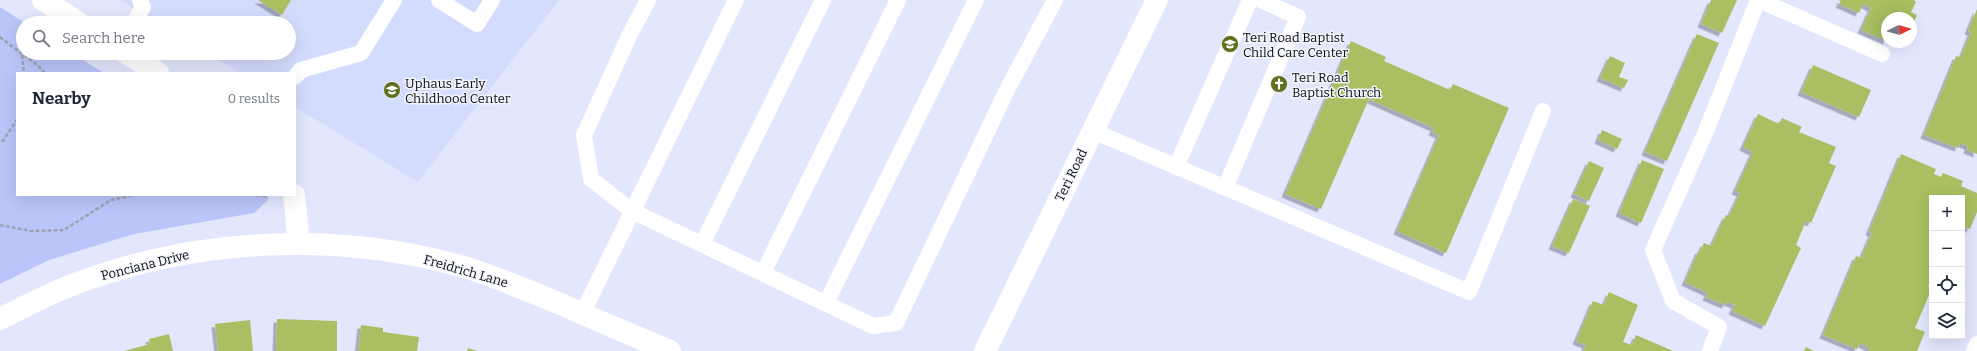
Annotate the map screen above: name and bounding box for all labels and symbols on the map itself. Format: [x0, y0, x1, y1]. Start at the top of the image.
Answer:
north arrow [1881, 12, 1917, 48]
place label: Teri Road Baptist Child Care Center [1243, 30, 1348, 60]
school or university icon: Teri Road Baptist Child Care Center [1220, 34, 1240, 54]
place label: Teri Road Baptist Church [1292, 70, 1381, 100]
church icon: Teri Road Baptist Church [1269, 74, 1289, 94]
place label: Uphaus Early Childhood Center [405, 76, 511, 106]
school or university icon: Uphaus Early Childhood Center [382, 80, 402, 100]
street label: Teri Road [1052, 146, 1090, 204]
street label: Ponciana Drive [99, 247, 191, 283]
street label: Freidrich Lane [422, 252, 510, 290]

